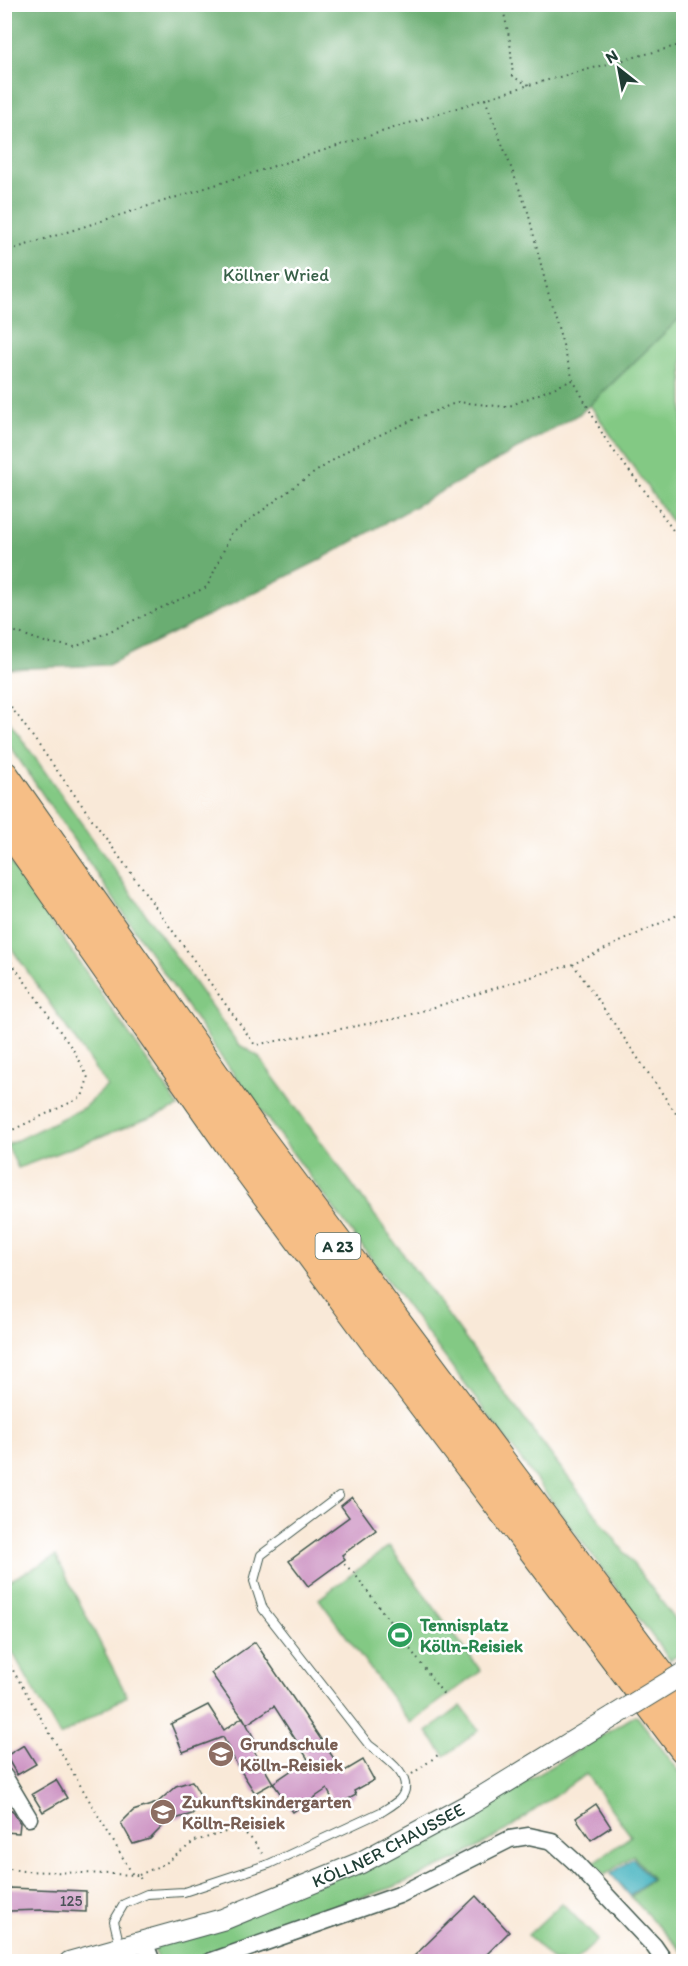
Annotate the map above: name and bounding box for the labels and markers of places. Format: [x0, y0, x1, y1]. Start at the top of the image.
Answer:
place label: Tennisplatz Kölln-Reisiek [419, 1614, 524, 1657]
sports icon: Tennisplatz Kölln-Reisiek [385, 1620, 415, 1650]
place label: Grundschule Kölln-Reisiek [240, 1733, 344, 1776]
school or university icon: Grundschule Kölln-Reisiek [206, 1739, 236, 1769]
place label: Zukunftskindergarten Kölln-Reisiek [182, 1791, 352, 1834]
school or university icon: Zukunftskindergarten Kölln-Reisiek [148, 1797, 178, 1827]

